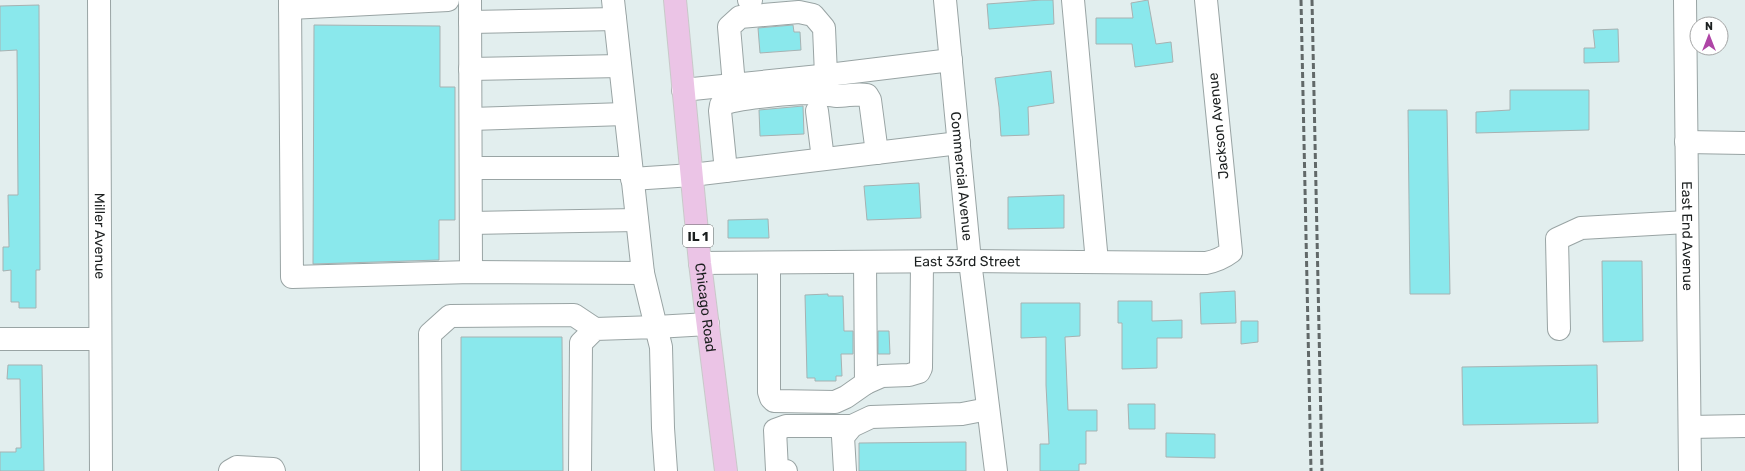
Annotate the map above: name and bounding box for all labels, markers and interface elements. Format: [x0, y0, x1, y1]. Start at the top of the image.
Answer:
north arrow [1689, 16, 1729, 56]
text: N [1705, 20, 1713, 33]
street label: Jackson Avenue [1204, 72, 1233, 180]
street label: Commercial Avenue [947, 111, 976, 242]
street label: East End Avenue [1678, 181, 1696, 291]
street label: Miller Avenue [91, 193, 108, 279]
road number: IL 1 [683, 225, 713, 247]
street label: East 33rd Street [914, 253, 1021, 270]
street label: Chicago Road [691, 262, 719, 353]

